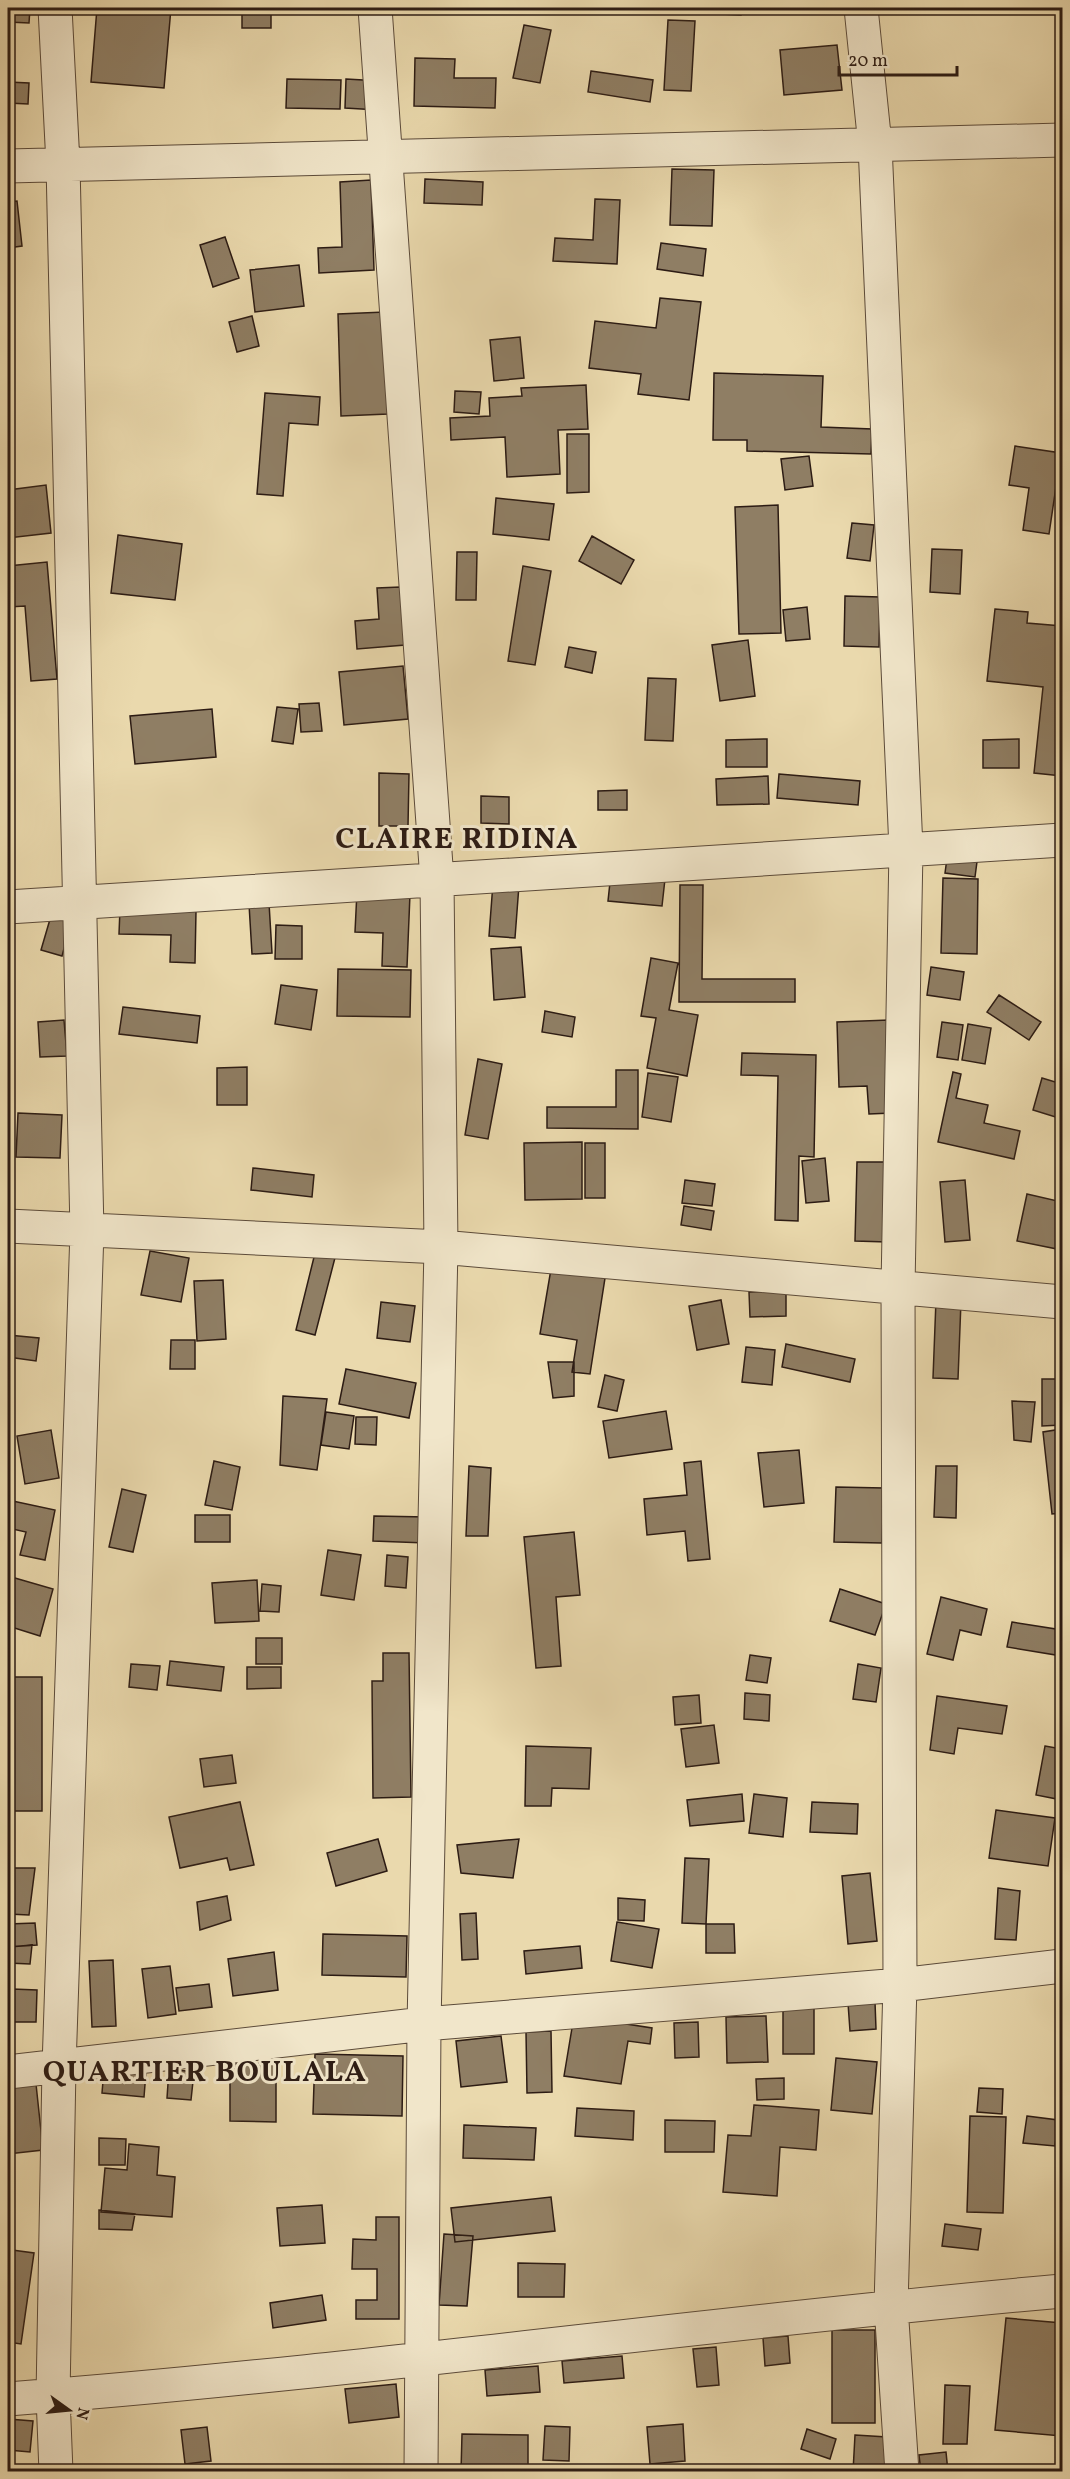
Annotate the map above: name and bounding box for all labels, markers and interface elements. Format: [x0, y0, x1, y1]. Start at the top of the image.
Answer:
scale bar [839, 39, 958, 77]
text: 20 m [848, 49, 888, 74]
district label: CLAIRE RIDINA [335, 819, 579, 861]
district label: QUARTIER BOULALA [43, 2052, 367, 2094]
north arrow [39, 2380, 99, 2440]
text: N [69, 2405, 94, 2422]

